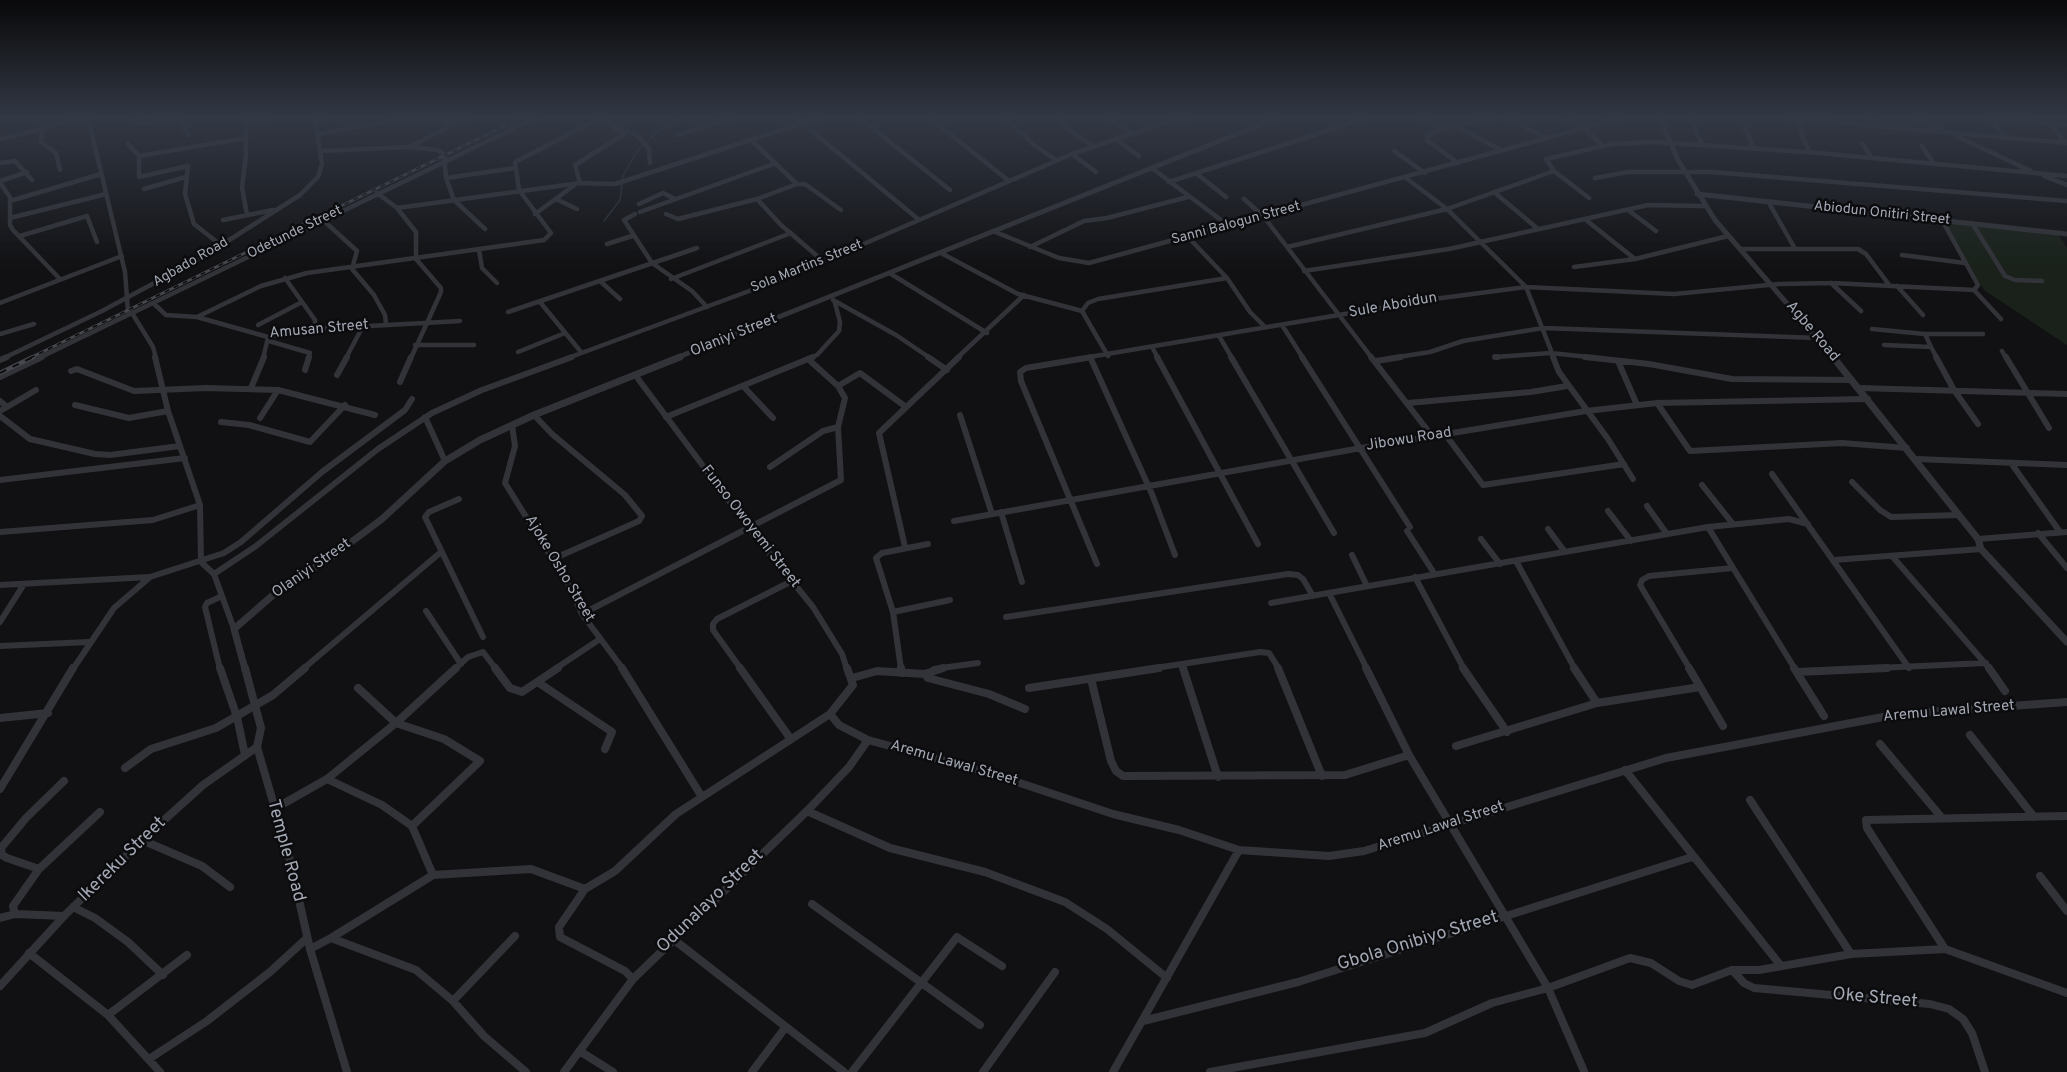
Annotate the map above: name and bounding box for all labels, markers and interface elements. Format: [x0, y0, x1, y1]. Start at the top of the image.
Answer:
street label: Abiodun Onitiri Street [1813, 198, 1951, 230]
street label: Sanni Balogun Street [1170, 199, 1302, 249]
street label: Odetunde Street [245, 203, 345, 263]
street label: Agbado Road [150, 235, 232, 291]
street label: Sola Martins Street [749, 237, 865, 297]
street label: Sule Aboidun [1347, 289, 1439, 323]
street label: Agbe Road [1781, 298, 1843, 366]
street label: Olaniyi Street [688, 310, 780, 362]
street label: Amusan Street [269, 317, 369, 343]
street label: Jibowu Road [1365, 424, 1453, 456]
street label: Funso Owoyemi Street [696, 462, 804, 592]
street label: Ajoke Osho Street [520, 512, 598, 626]
street label: Olaniyi Street [269, 535, 355, 603]
street label: Aremu Lawal Street [1883, 697, 2015, 727]
street label: Aremu Lawal Street [888, 737, 1020, 791]
street label: Temple Road [261, 798, 309, 904]
street label: Aremu Lawal Street [1376, 798, 1506, 856]
street label: Ikereku Street [75, 813, 171, 907]
street label: Odunalayo Street [653, 845, 769, 959]
street label: Gbola Onibiyo Street [1335, 907, 1501, 977]
street label: Oke Street [1831, 985, 1919, 1013]

